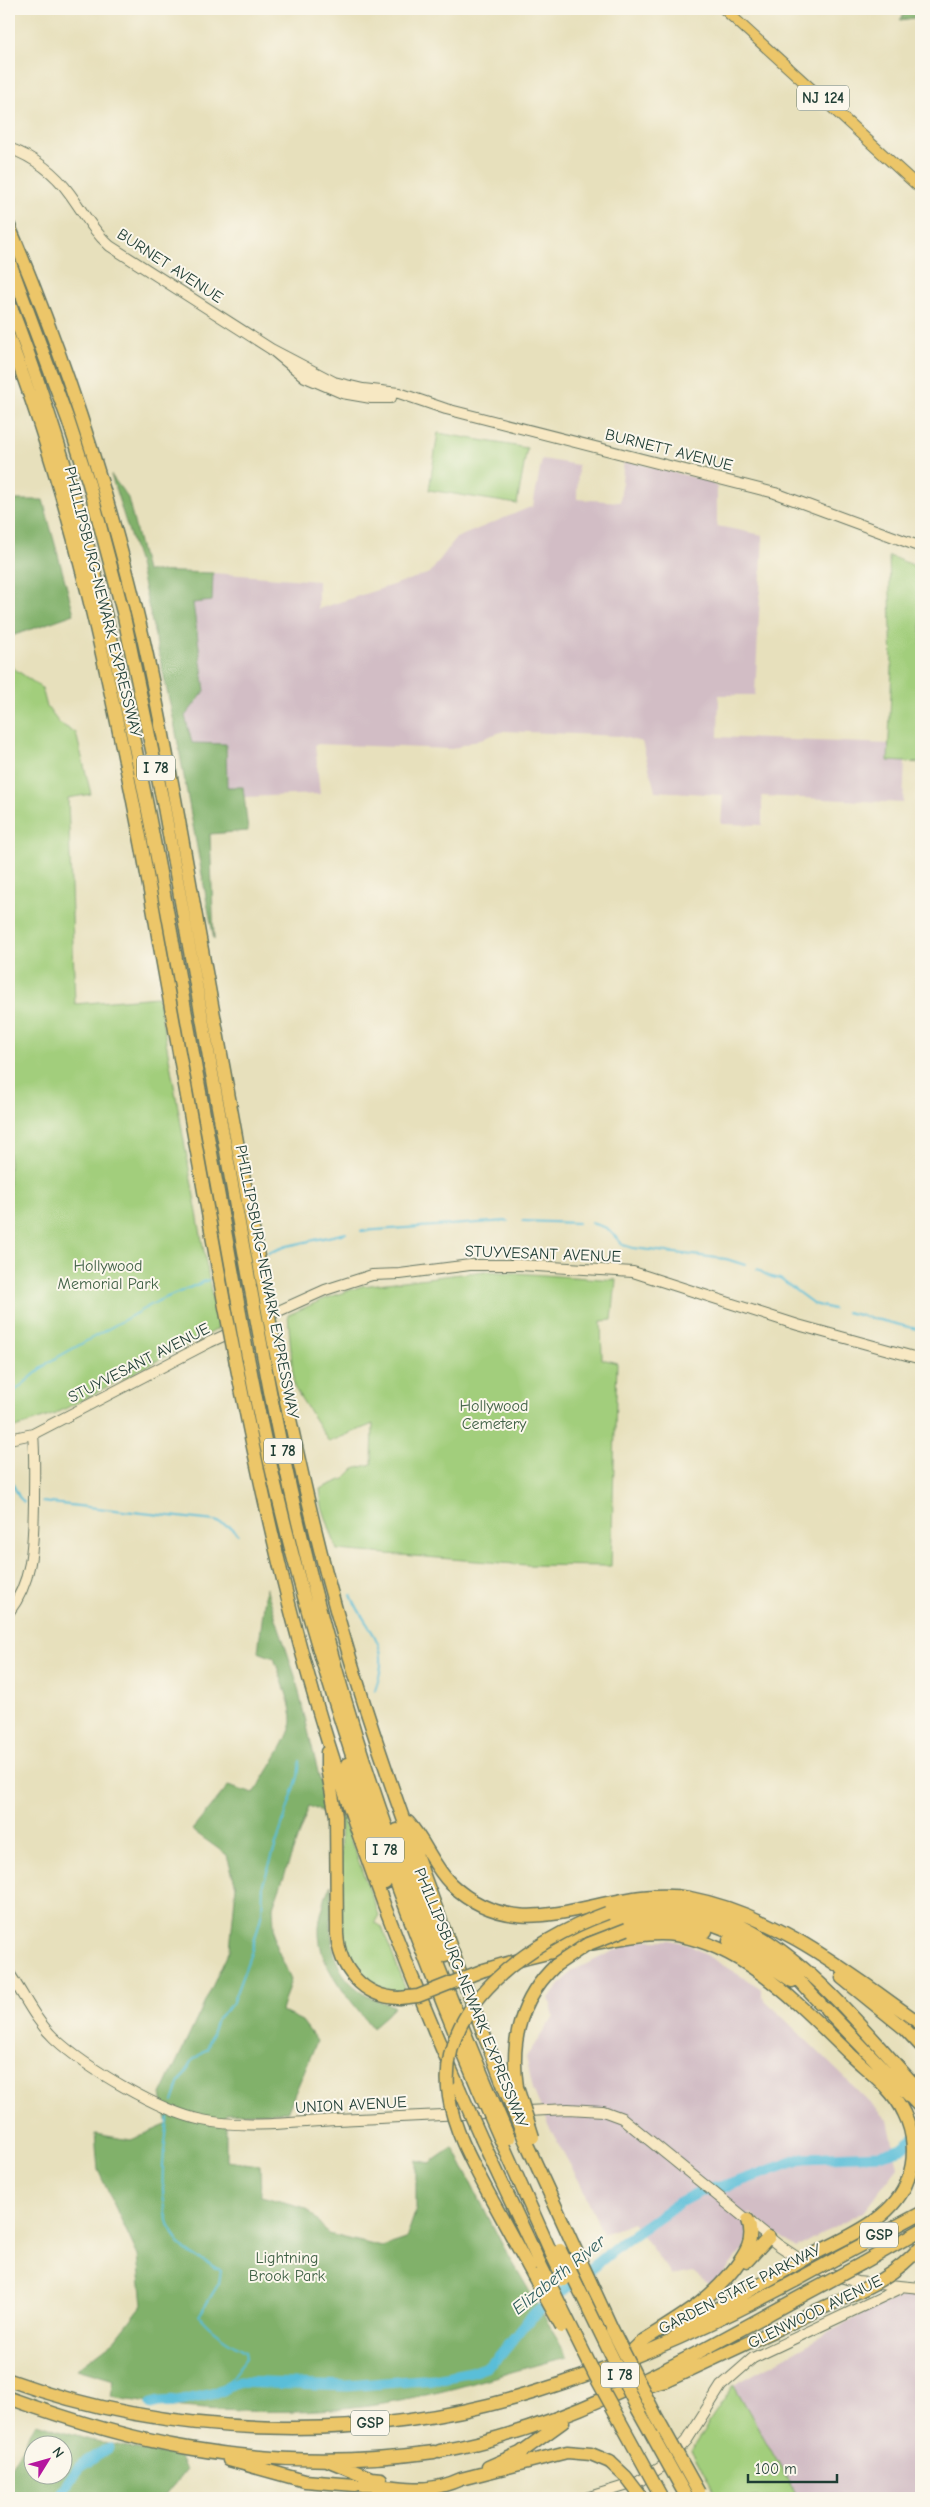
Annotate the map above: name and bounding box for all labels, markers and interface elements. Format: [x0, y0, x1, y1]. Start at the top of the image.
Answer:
road number: NJ 124 [797, 86, 849, 110]
street label: BURNET AVENUE [114, 225, 227, 307]
street label: BURNETT AVENUE [603, 425, 735, 475]
street label: PHILLIPSBURG-NEWARK EXPRESSWAY [61, 465, 146, 740]
road number: I 78 [137, 756, 175, 780]
street label: PHILLIPSBURG-NEWARK EXPRESSWAY [232, 1143, 303, 1421]
street label: STUYVESANT AVENUE [465, 1242, 622, 1266]
park label: Hollywood Memorial Park [58, 1257, 159, 1293]
street label: STUYVESANT AVENUE [65, 1319, 213, 1407]
park label: Hollywood Cemetery [460, 1397, 528, 1433]
road number: I 78 [264, 1438, 302, 1464]
road number: I 78 [366, 1838, 404, 1862]
street label: PHILLIPSBURG-NEWARK EXPRESSWAY [410, 1865, 532, 2131]
street label: UNION AVENUE [295, 2093, 408, 2117]
road number: GSP [860, 2222, 898, 2248]
water label: Elizabeth River [508, 2230, 611, 2319]
street label: GARDEN STATE PARKWAY [656, 2240, 825, 2338]
park label: Lightning Brook Park [249, 2249, 326, 2285]
street label: GLENWOOD AVENUE [745, 2272, 885, 2352]
road number: I 78 [601, 2362, 639, 2388]
road number: GSP [351, 2410, 389, 2436]
north arrow [22, 2434, 72, 2484]
text: N [48, 2444, 68, 2461]
scale bar [748, 2452, 836, 2484]
text: 100 m [755, 2460, 797, 2478]

